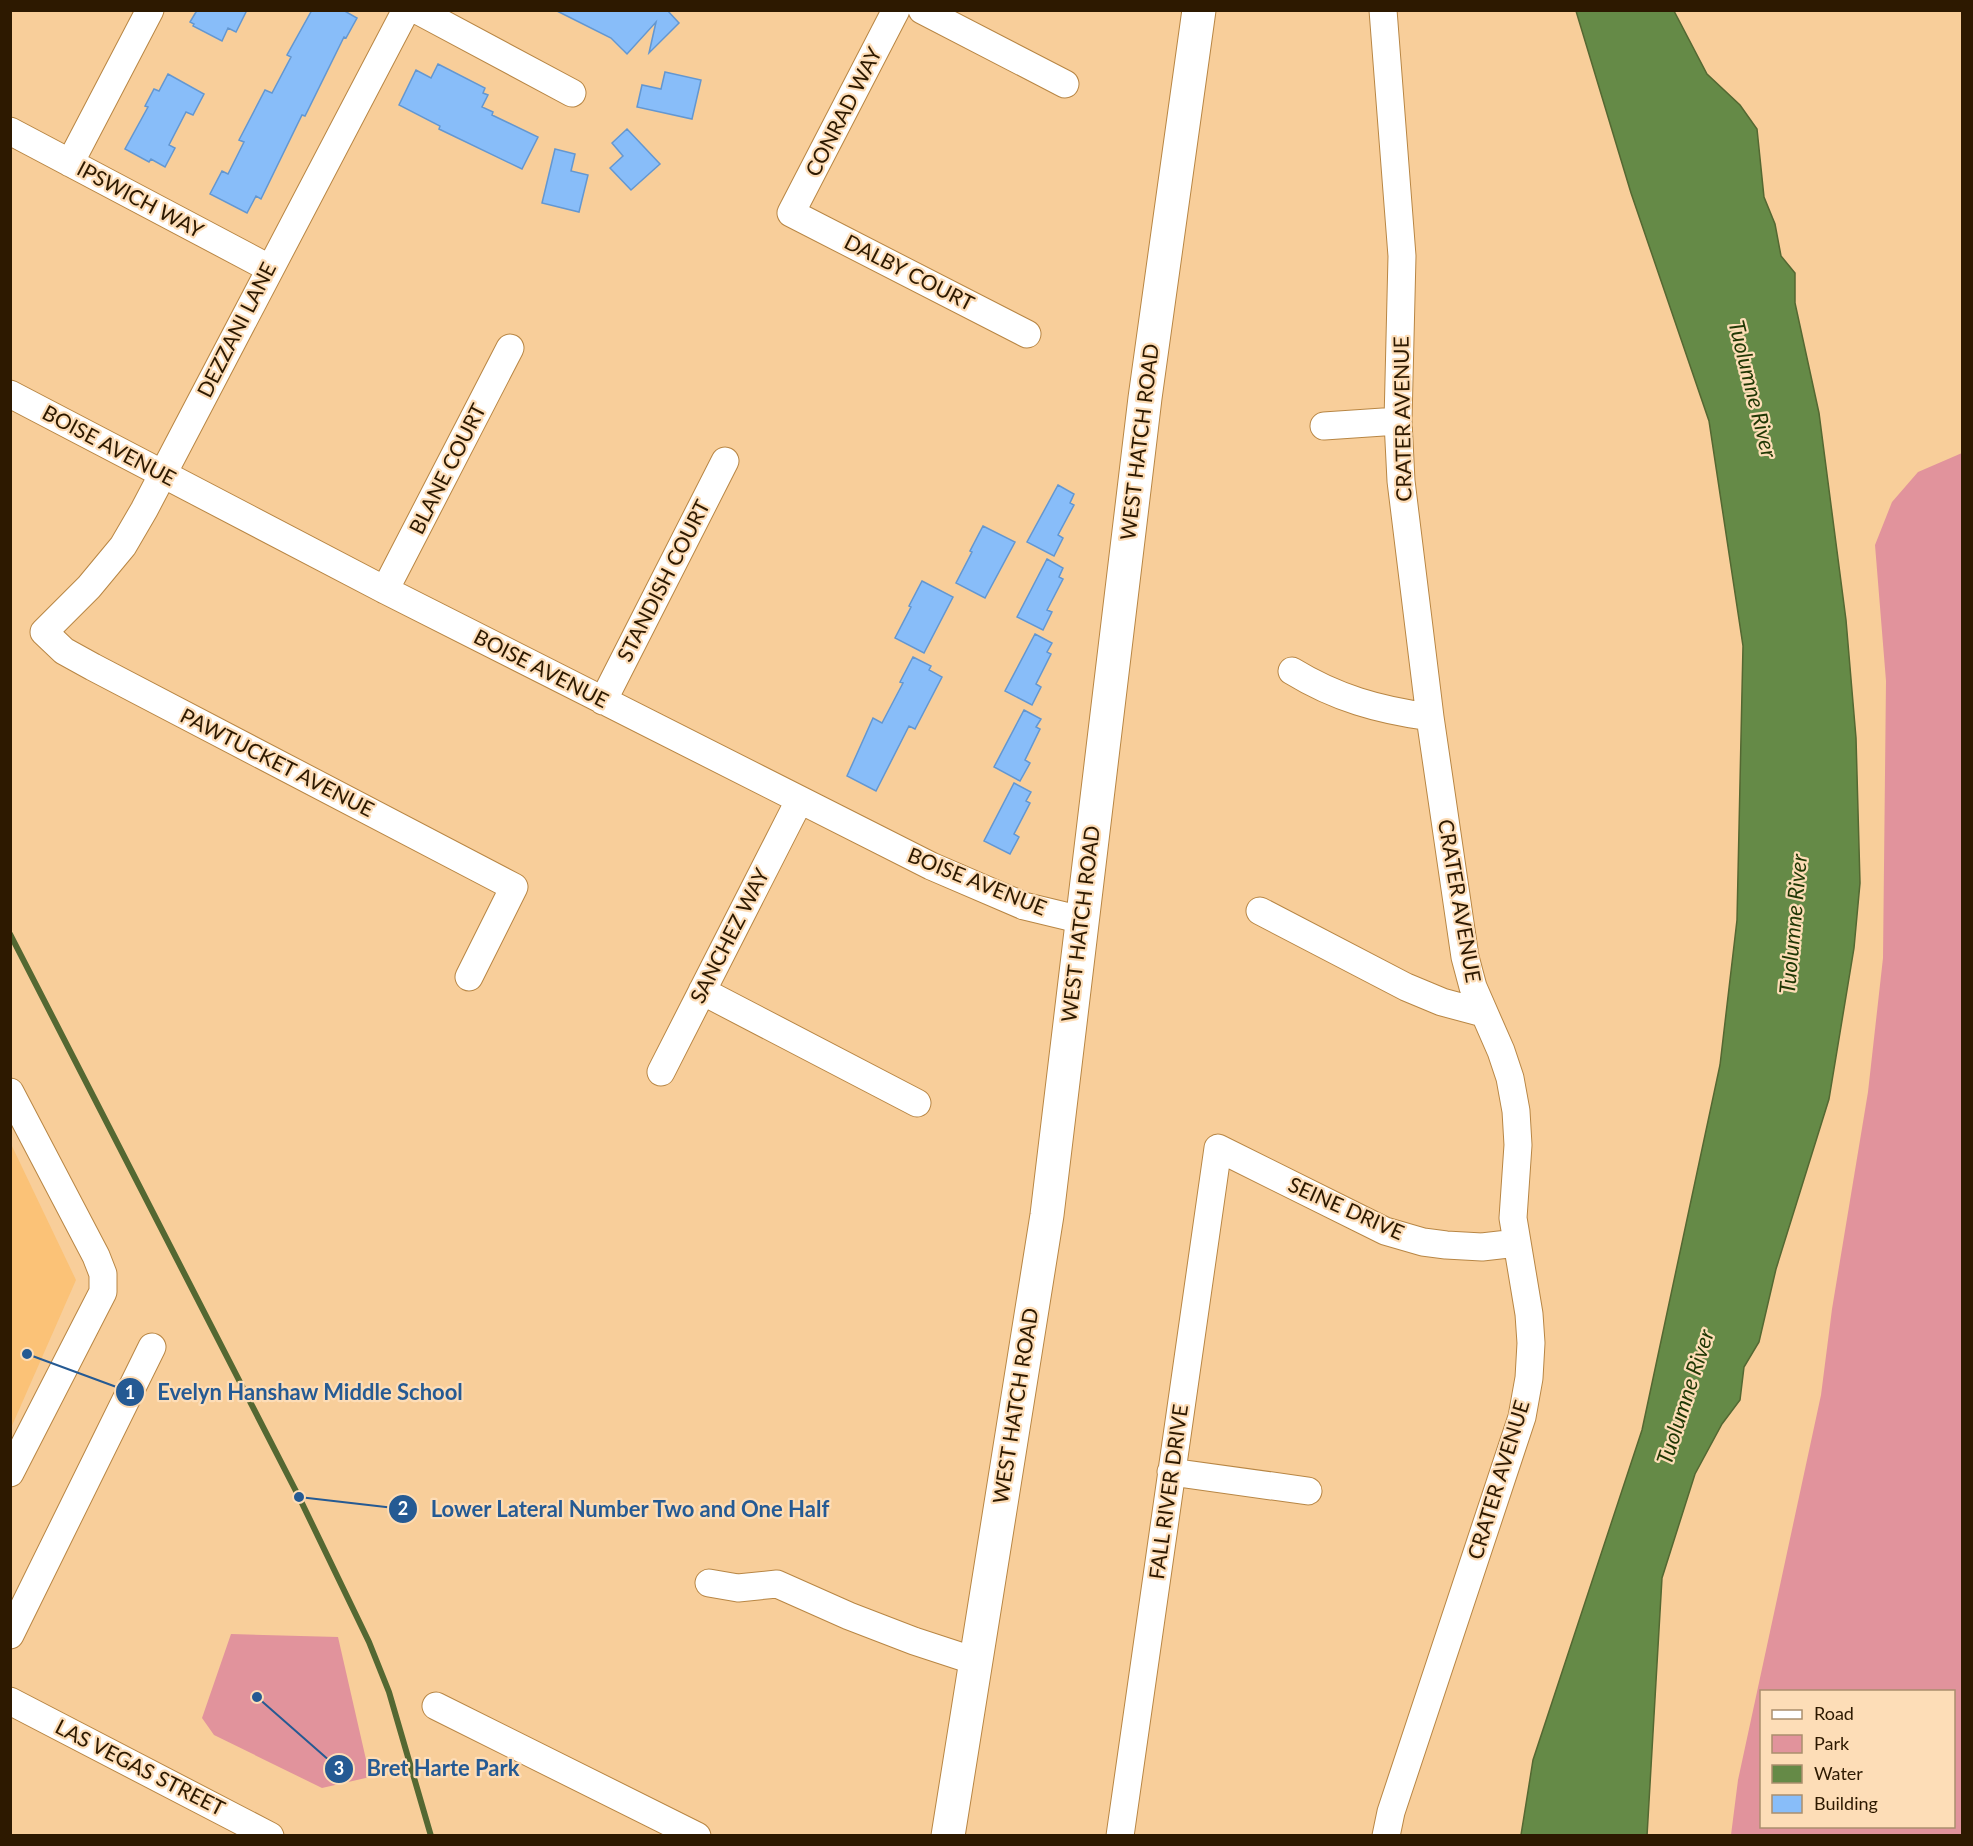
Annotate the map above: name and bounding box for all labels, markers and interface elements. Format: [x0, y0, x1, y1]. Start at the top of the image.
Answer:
street label: CONRAD WAY [799, 42, 886, 180]
street label: IPSWICH WAY [73, 155, 209, 243]
street label: DALBY COURT [841, 228, 979, 315]
street label: DEZZANI LANE [191, 258, 280, 401]
water label: Tuolumne River [1723, 317, 1784, 461]
street label: CRATER AVENUE [1388, 336, 1415, 502]
street label: WEST HATCH ROAD [1114, 342, 1163, 542]
street label: BLANE COURT [403, 398, 491, 538]
street label: BOISE AVENUE [39, 399, 181, 490]
street label: STANDISH COURT [611, 495, 715, 665]
street label: BOISE AVENUE [470, 623, 613, 712]
street label: PAWTUCKET AVENUE [177, 702, 379, 821]
street label: CRATER AVENUE [1434, 817, 1487, 984]
street label: WEST HATCH ROAD [1055, 824, 1104, 1024]
street label: BOISE AVENUE [904, 841, 1051, 920]
water label: Tuolumne River [1773, 852, 1812, 995]
street label: SANCHEZ WAY [684, 863, 774, 1007]
street label: SEINE DRIVE [1285, 1171, 1408, 1244]
street label: WEST HATCH ROAD [987, 1306, 1042, 1505]
water label: Tuolumne River [1650, 1325, 1719, 1468]
callout: Evelyn Hanshaw Middle School [115, 1372, 475, 1412]
text: Evelyn Hanshaw Middle School [157, 1378, 463, 1405]
text: 1 [125, 1381, 135, 1403]
street label: CRATER AVENUE [1461, 1397, 1534, 1562]
street label: FALL RIVER DRIVE [1143, 1403, 1192, 1581]
callout: Lower Lateral Number Two and One Half [388, 1489, 842, 1529]
text: Lower Lateral Number Two and One Half [431, 1495, 829, 1522]
text: 2 [398, 1497, 408, 1519]
legend [1760, 1690, 1955, 1828]
text: Road [1814, 1702, 1854, 1724]
street label: LAS VEGAS STREET [52, 1713, 230, 1820]
text: Park [1814, 1732, 1850, 1754]
callout: Bret Harte Park [324, 1749, 531, 1789]
text: Bret Harte Park [367, 1754, 520, 1781]
text: 3 [334, 1757, 344, 1779]
text: Water [1814, 1762, 1863, 1784]
text: Building [1814, 1792, 1878, 1814]

